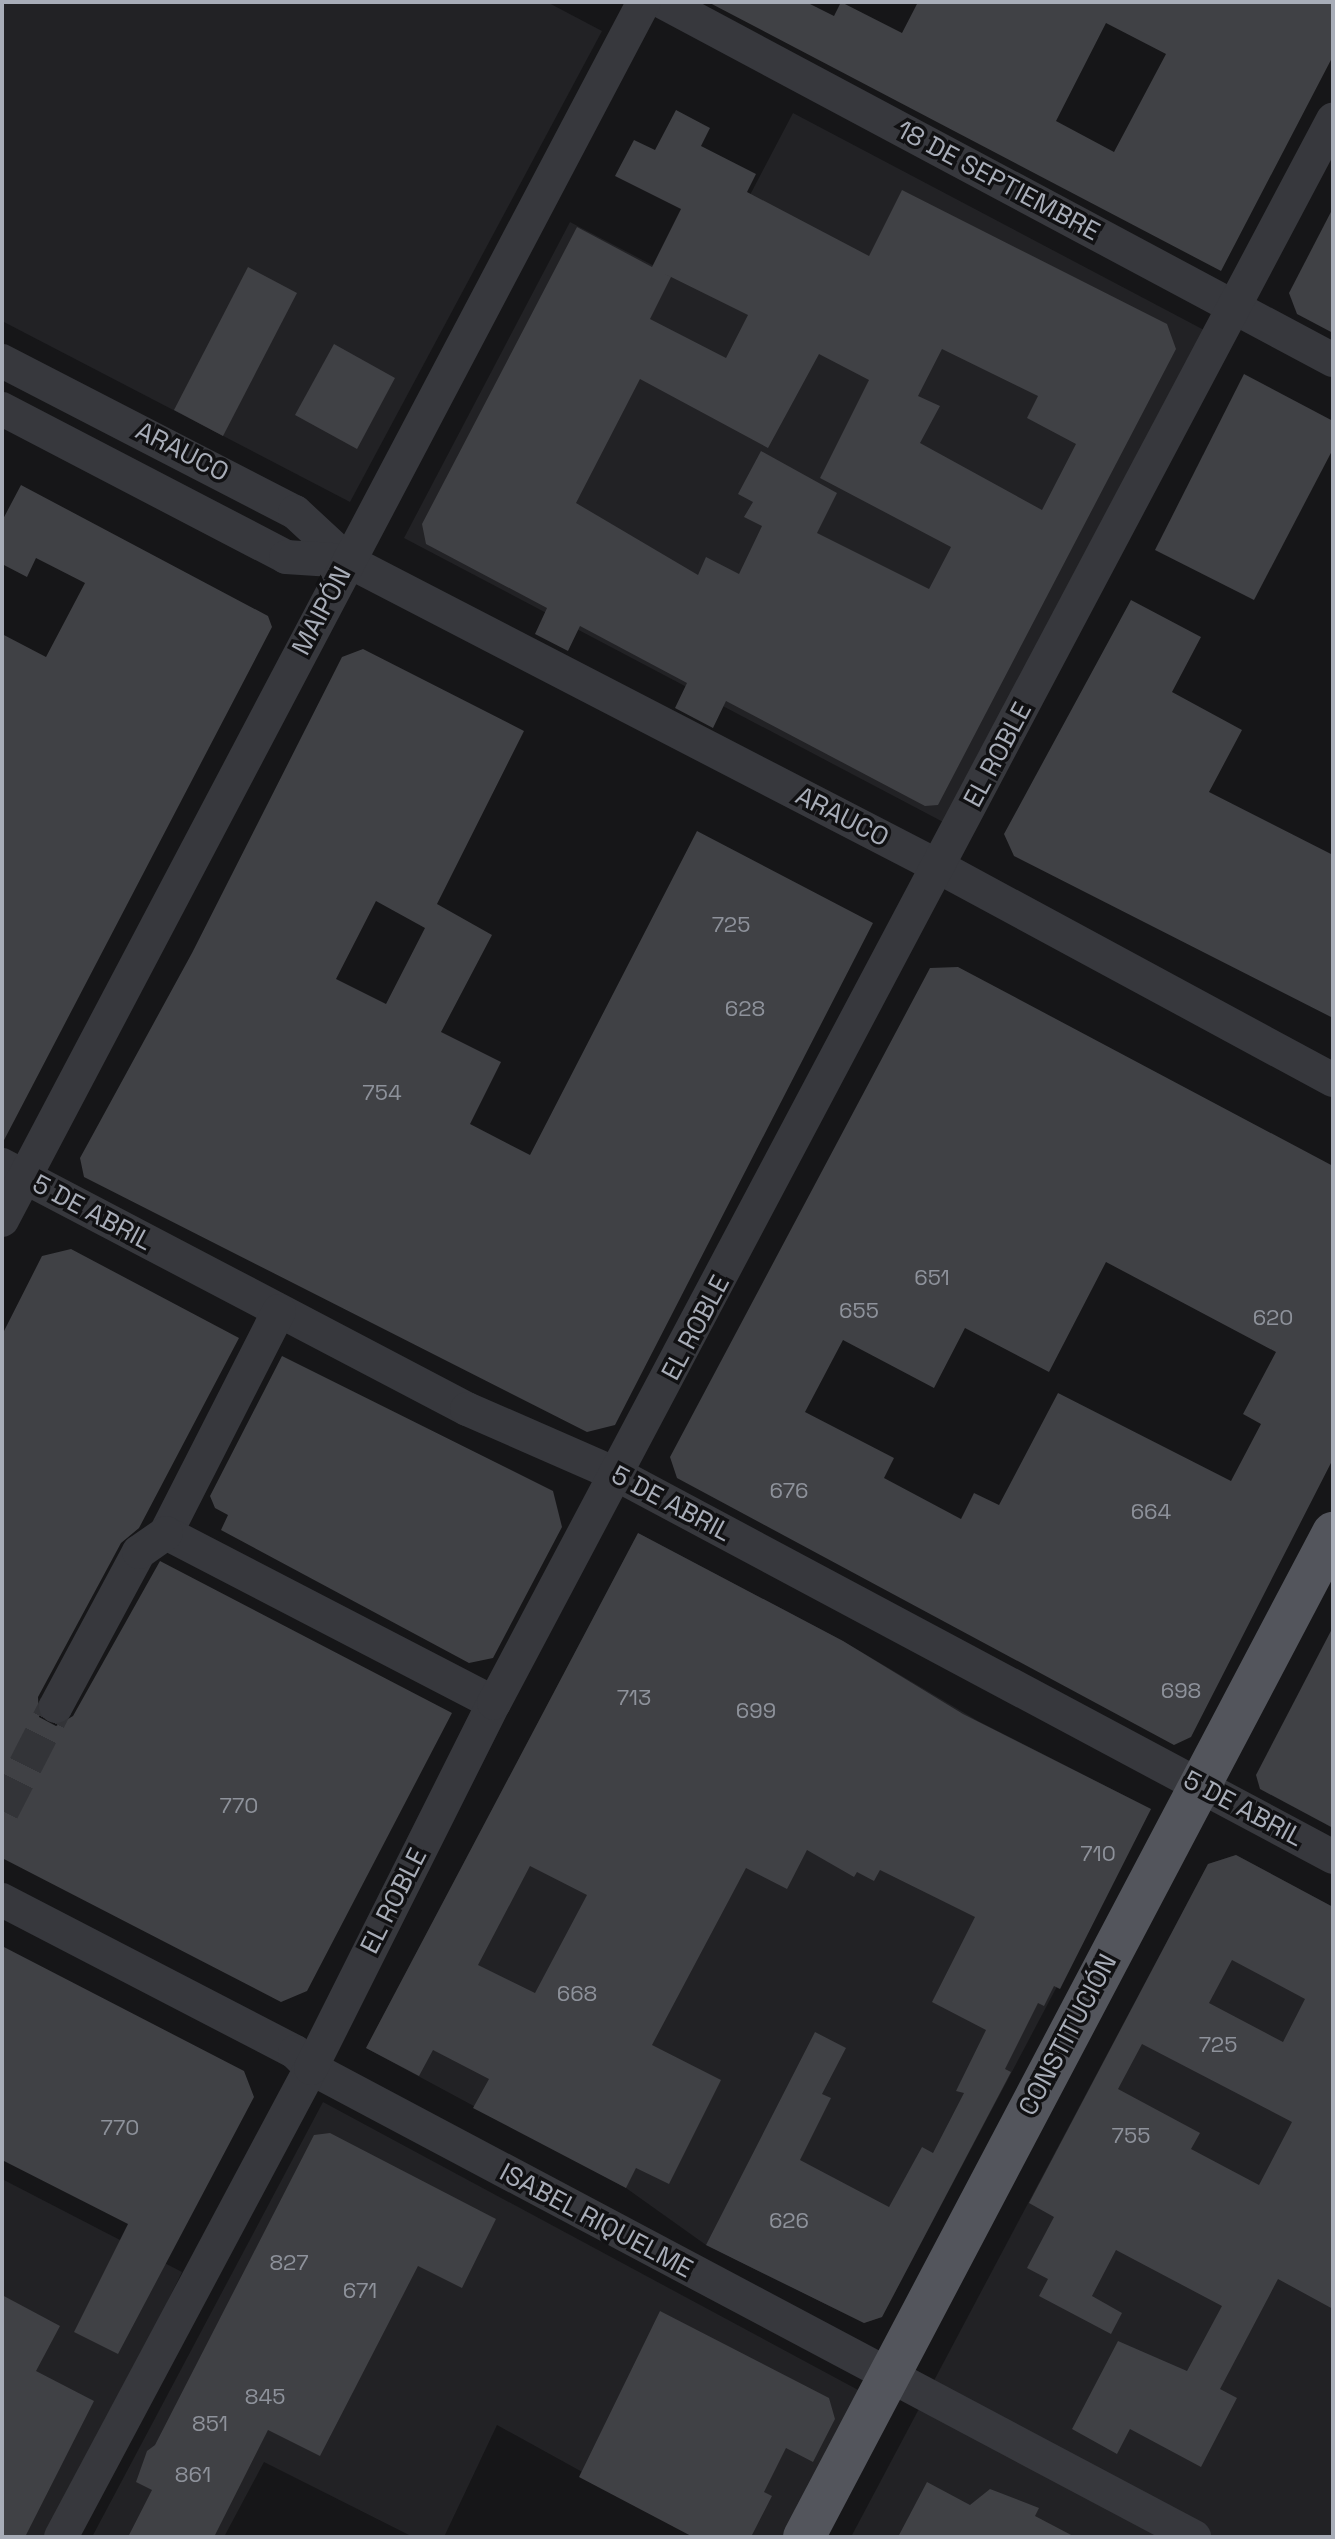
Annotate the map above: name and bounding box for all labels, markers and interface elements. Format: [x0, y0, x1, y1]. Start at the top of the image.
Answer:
street label: 18 DE SEPTIEMBRE [891, 114, 1105, 248]
street label: ARAUCO [130, 415, 234, 489]
street label: MAIPÓN [286, 562, 358, 660]
street label: EL ROBLE [957, 697, 1039, 813]
street label: ARAUCO [790, 780, 894, 854]
house number: 725 [712, 912, 750, 938]
house number: 628 [725, 996, 765, 1022]
house number: 754 [362, 1080, 402, 1106]
street label: 5 DE ABRIL [27, 1168, 157, 1258]
house number: 651 [914, 1265, 950, 1291]
street label: EL ROBLE [655, 1270, 737, 1386]
house number: 655 [839, 1298, 879, 1324]
house number: 620 [1253, 1305, 1293, 1331]
street label: 5 DE ABRIL [606, 1459, 736, 1549]
house number: 676 [770, 1478, 808, 1504]
house number: 664 [1131, 1499, 1171, 1525]
house number: 698 [1161, 1678, 1201, 1704]
house number: 713 [617, 1685, 651, 1711]
house number: 699 [736, 1698, 776, 1724]
street label: 5 DE ABRIL [1178, 1764, 1308, 1854]
house number: 770 [220, 1793, 258, 1819]
house number: 710 [1080, 1841, 1116, 1867]
street label: EL ROBLE [354, 1843, 434, 1959]
street label: CONSTITUCIÓN [1012, 1949, 1124, 2121]
house number: 668 [557, 1981, 597, 2007]
house number: 725 [1199, 2032, 1237, 2058]
house number: 770 [101, 2115, 139, 2141]
house number: 755 [1112, 2123, 1150, 2149]
street label: ISABEL RIQUELME [494, 2157, 698, 2285]
house number: 626 [769, 2208, 809, 2234]
house number: 827 [269, 2250, 309, 2276]
house number: 671 [343, 2278, 377, 2304]
house number: 845 [245, 2384, 285, 2410]
house number: 851 [192, 2411, 228, 2437]
house number: 861 [175, 2462, 211, 2488]

